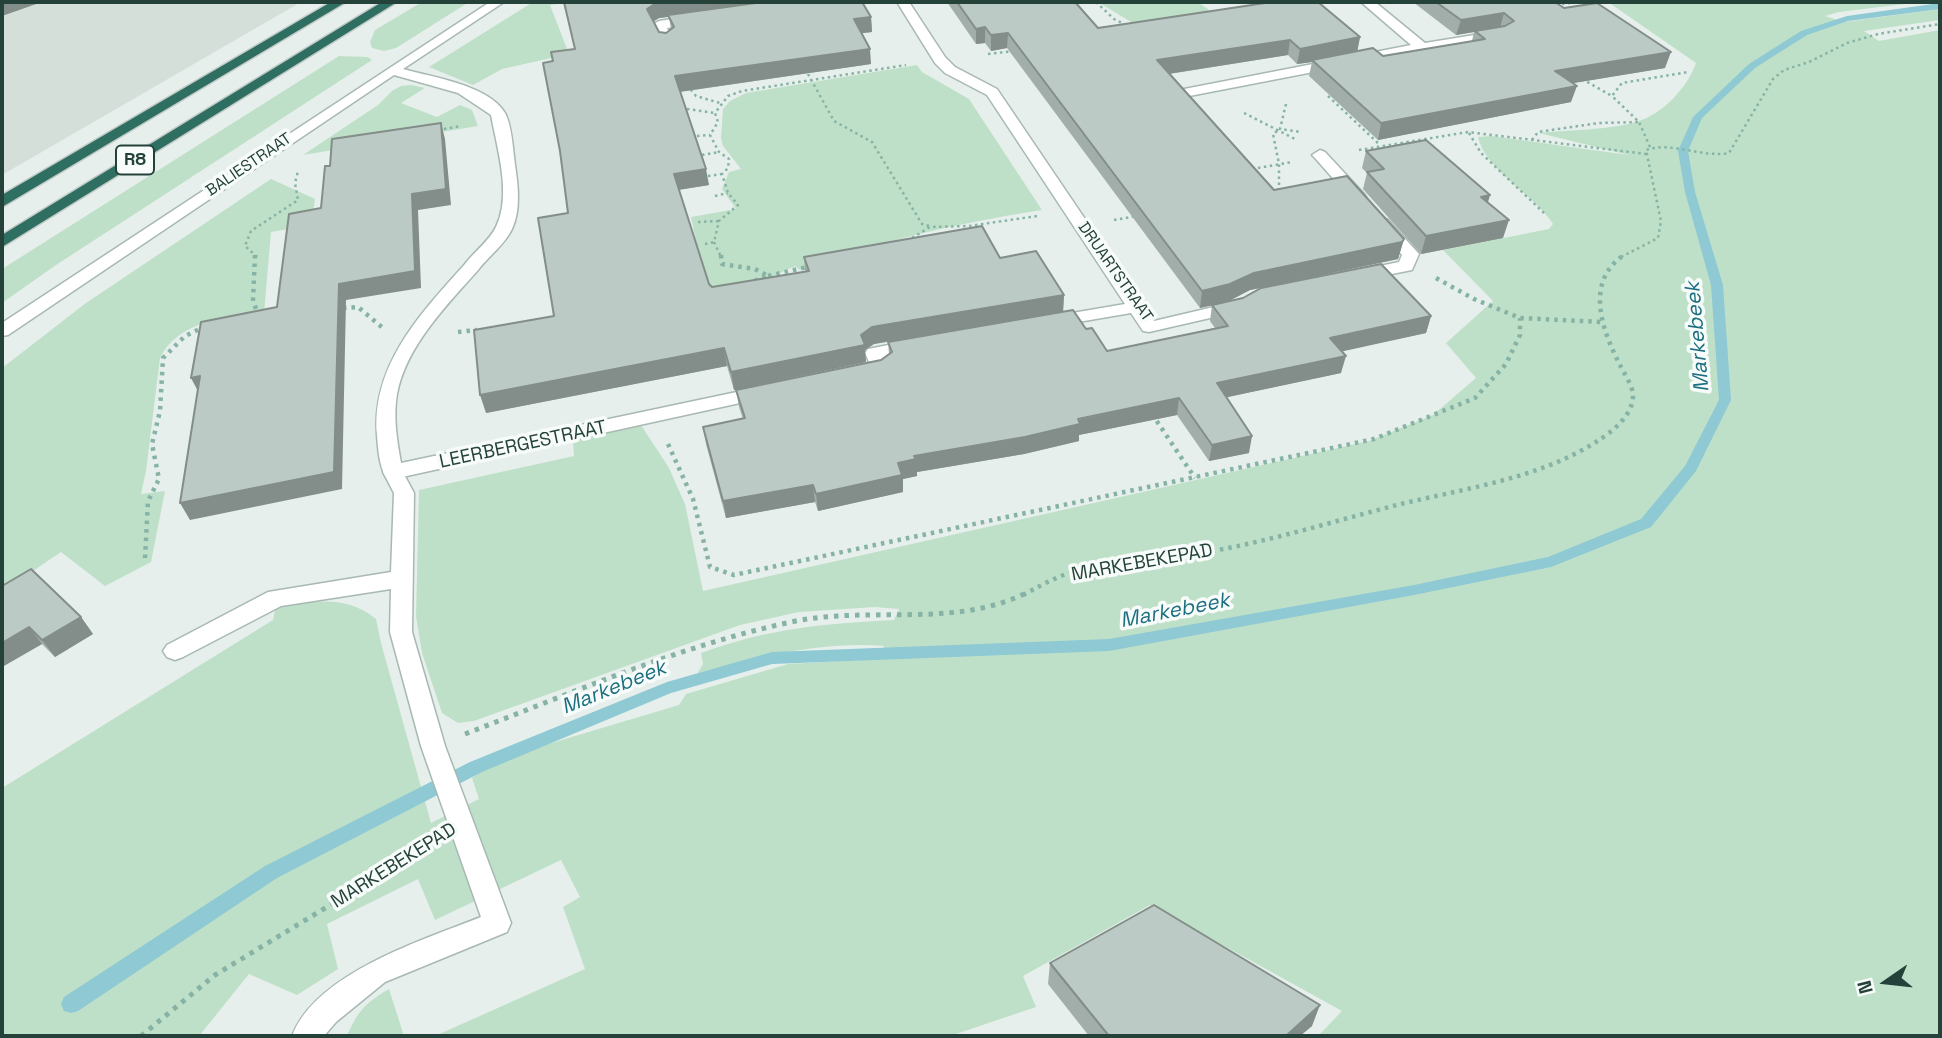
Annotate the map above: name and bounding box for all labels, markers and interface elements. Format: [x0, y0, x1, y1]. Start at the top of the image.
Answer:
street label: BALIESTRAAT [202, 129, 296, 201]
road number: R8 [116, 146, 154, 174]
street label: DRUARTSTRAAT [1073, 218, 1157, 326]
water label: Markebeek [1681, 281, 1715, 393]
street label: LEERBERGESTRAAT [437, 416, 609, 474]
street label: MARKEBEKEPAD [1070, 539, 1214, 587]
water label: Markebeek [1118, 588, 1232, 634]
water label: Markebeek [558, 656, 670, 720]
street label: MARKEBEKEPAD [327, 818, 461, 914]
north arrow [1851, 947, 1921, 1017]
text: N [1851, 978, 1879, 996]

